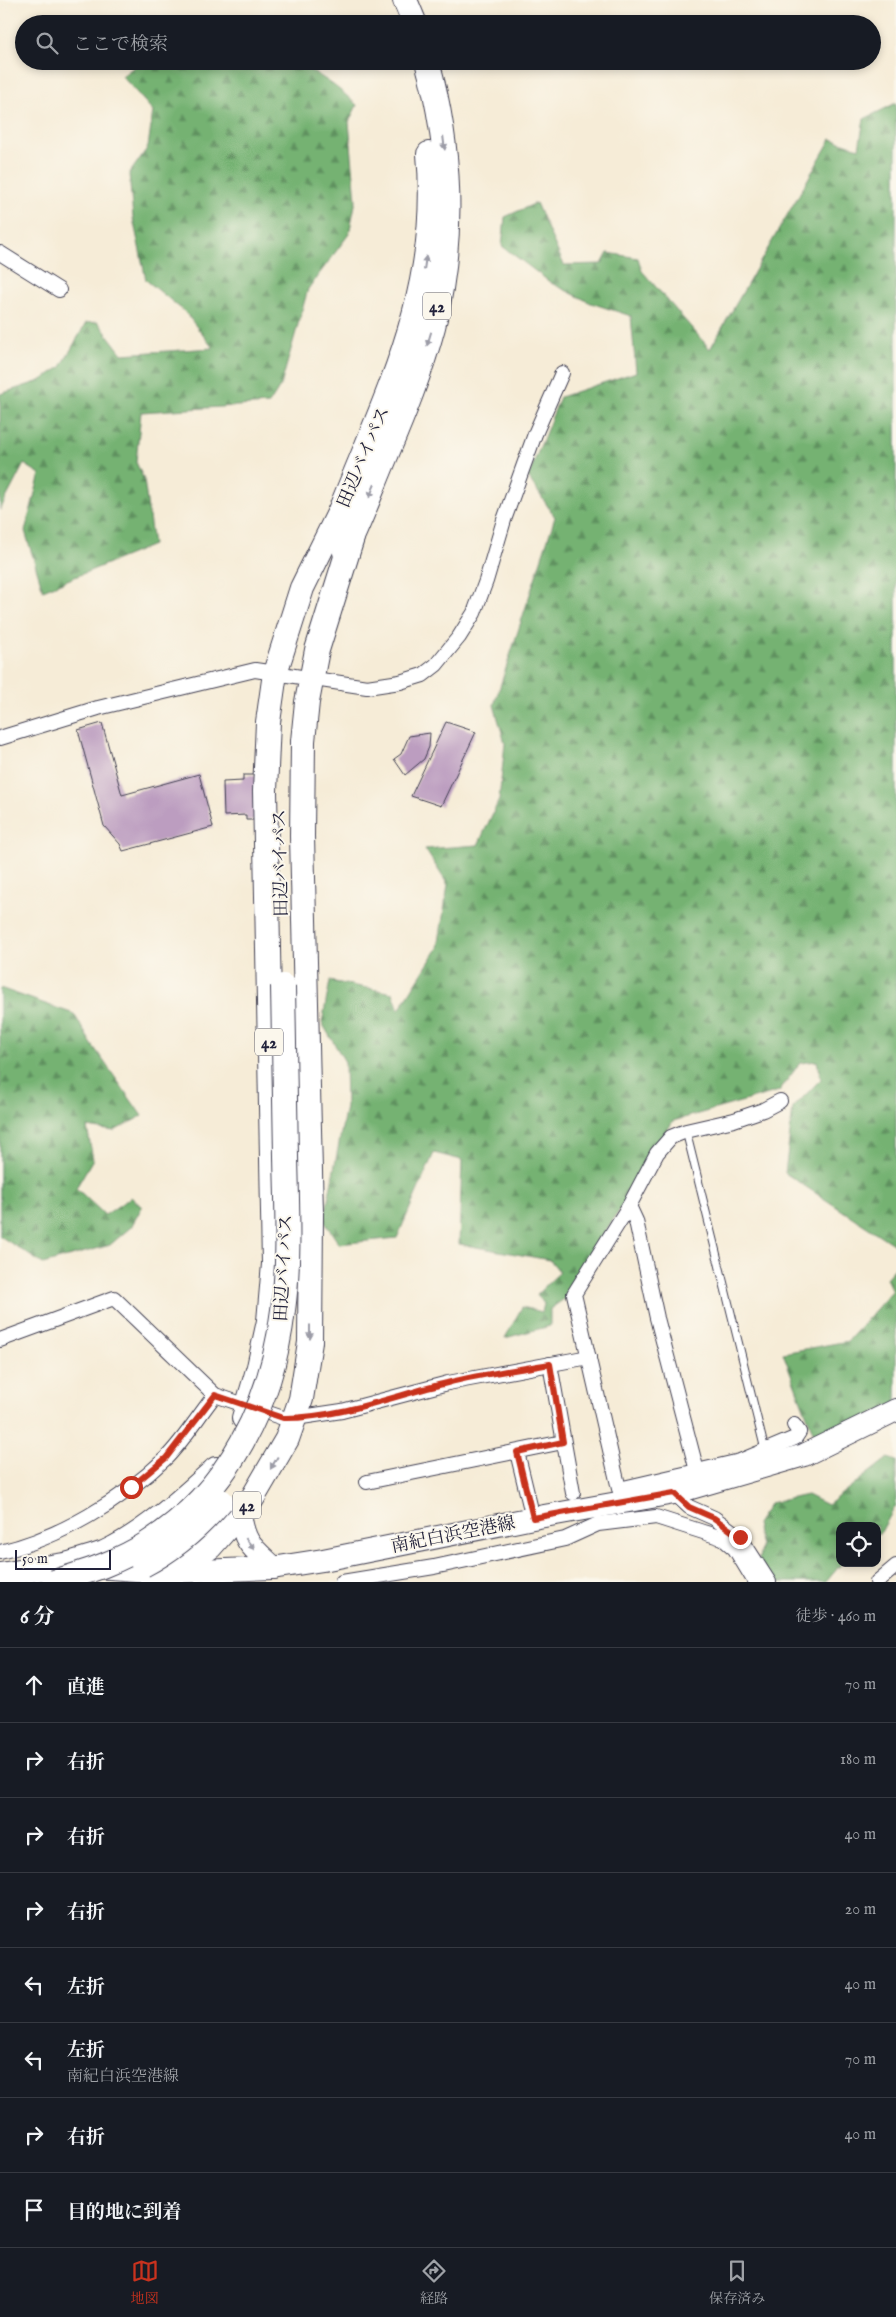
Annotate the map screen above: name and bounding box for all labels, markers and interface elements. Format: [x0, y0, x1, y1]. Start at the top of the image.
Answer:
search box [15, 15, 881, 70]
icon: search [33, 29, 61, 57]
text: ここで検索 [73, 33, 168, 57]
one-way arrow [440, 135, 448, 151]
one-way arrow [421, 255, 429, 271]
road number: 42 [423, 292, 451, 320]
one-way arrow [425, 331, 432, 346]
street label: 田辺バイパス [333, 404, 396, 512]
one-way arrow [367, 484, 375, 498]
street label: 田辺バイパス [269, 809, 294, 917]
road number: 42 [255, 1028, 283, 1056]
street label: 田辺バイパス [270, 1214, 299, 1322]
one-way arrow [306, 1324, 314, 1340]
one-way arrow [270, 1456, 279, 1469]
route start [120, 1476, 143, 1499]
road number: 42 [233, 1492, 261, 1518]
street label: 南紀白浜空港線 [389, 1512, 517, 1559]
map controls [836, 1522, 881, 1567]
button: locate [836, 1522, 881, 1567]
route end [729, 1526, 752, 1549]
one-way arrow [245, 1537, 255, 1551]
scale bar [15, 1547, 111, 1570]
text: 50 m [22, 1550, 48, 1568]
text: 6 分 [20, 1604, 54, 1631]
text: 徒歩 · 460 m [795, 1607, 876, 1627]
icon: ahead [20, 1671, 48, 1699]
text: 70 m [845, 1675, 876, 1695]
text: 直進 [67, 1676, 105, 1700]
icon: right [20, 1746, 48, 1774]
text: 180 m [840, 1750, 876, 1770]
text: 右折 [67, 1751, 105, 1775]
icon: right [20, 1821, 48, 1849]
text: 40 m [844, 1825, 876, 1845]
text: 右折 [67, 1826, 105, 1850]
icon: right [20, 1896, 48, 1924]
text: 20 m [845, 1900, 876, 1920]
text: 右折 [67, 1901, 105, 1925]
icon: left [20, 1971, 48, 1999]
text: 40 m [844, 1975, 876, 1995]
text: 左折 [67, 1976, 105, 2000]
text: 左折 [67, 2039, 105, 2063]
icon: left [20, 2046, 48, 2074]
text: 70 m [845, 2050, 876, 2070]
text: 南紀白浜空港線 [67, 2067, 179, 2087]
icon: right [20, 2121, 48, 2149]
text: 40 m [844, 2125, 876, 2145]
text: 右折 [67, 2126, 105, 2150]
icon: arrive [20, 2196, 48, 2224]
text: 目的地に到着 [67, 2201, 181, 2225]
tab: 地図 [131, 2257, 159, 2308]
tab: 経路 [420, 2257, 448, 2308]
tab: 保存済み [709, 2257, 765, 2308]

